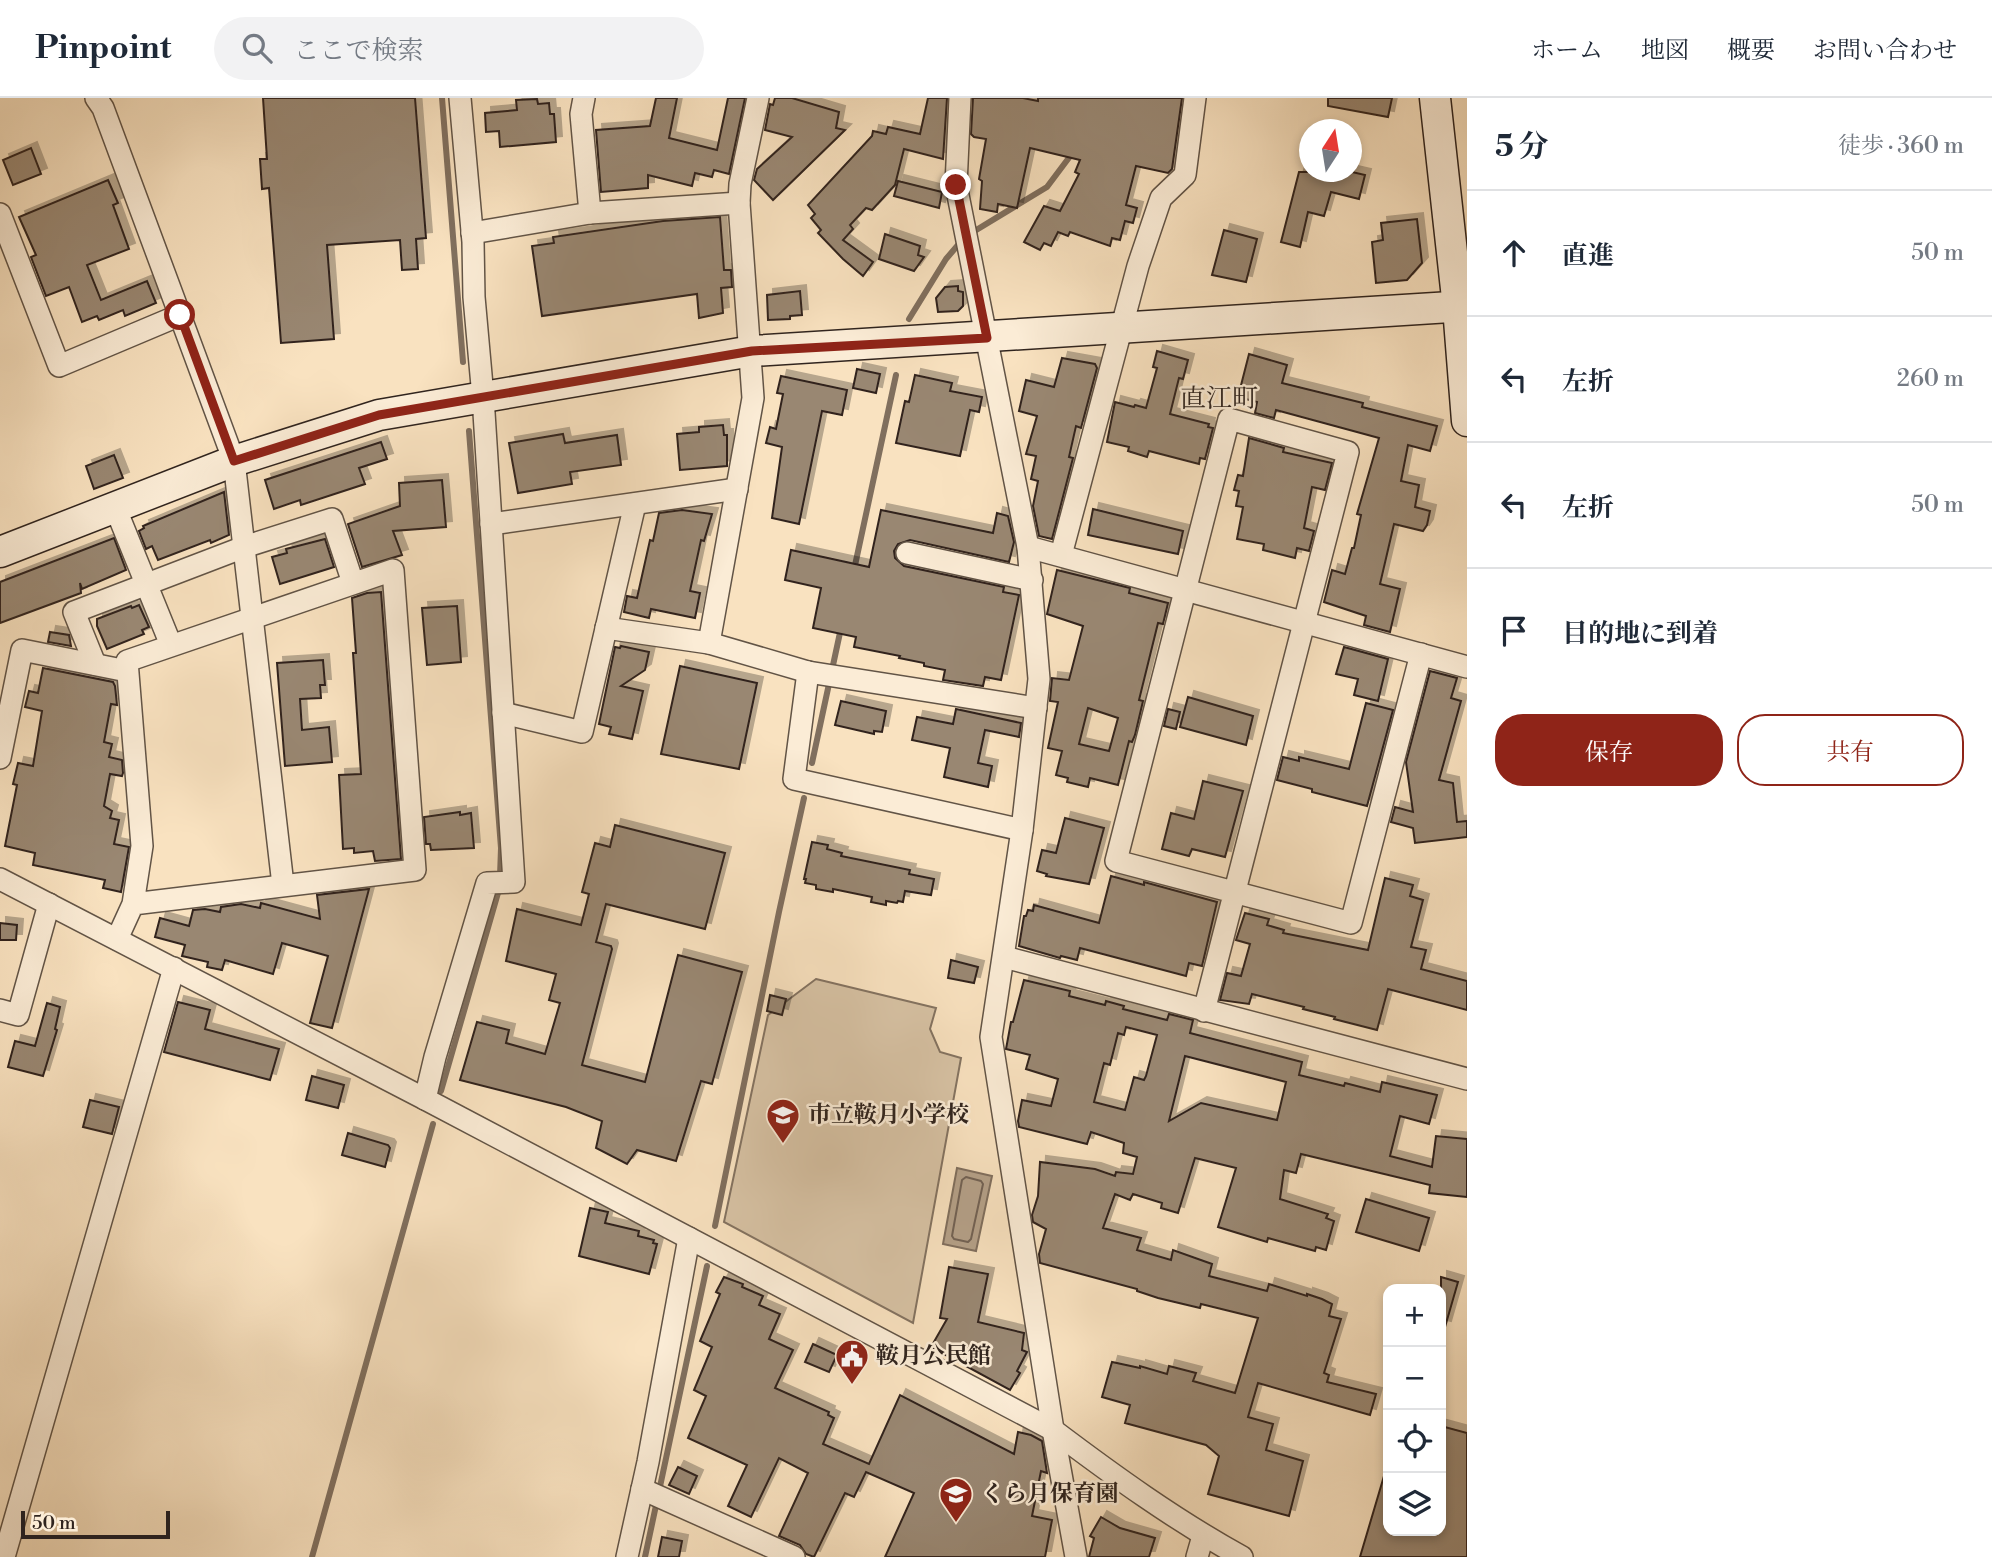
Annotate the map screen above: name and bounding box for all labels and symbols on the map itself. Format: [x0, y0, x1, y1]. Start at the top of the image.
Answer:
north arrow [1299, 119, 1362, 182]
route end [940, 169, 971, 200]
route start [164, 299, 195, 330]
district label: 直江町 [1180, 383, 1258, 415]
school or university icon: 市立鞍月小学校 [764, 1096, 802, 1145]
place label: 市立鞍月小学校 [808, 1101, 969, 1129]
public building icon: 鞍月公民館 [833, 1337, 871, 1386]
place label: 鞍月公民館 [876, 1342, 991, 1370]
school or university icon: くら月保育園 [937, 1475, 975, 1524]
place label: くら月保育園 [981, 1480, 1119, 1508]
scale bar [21, 1508, 170, 1540]

